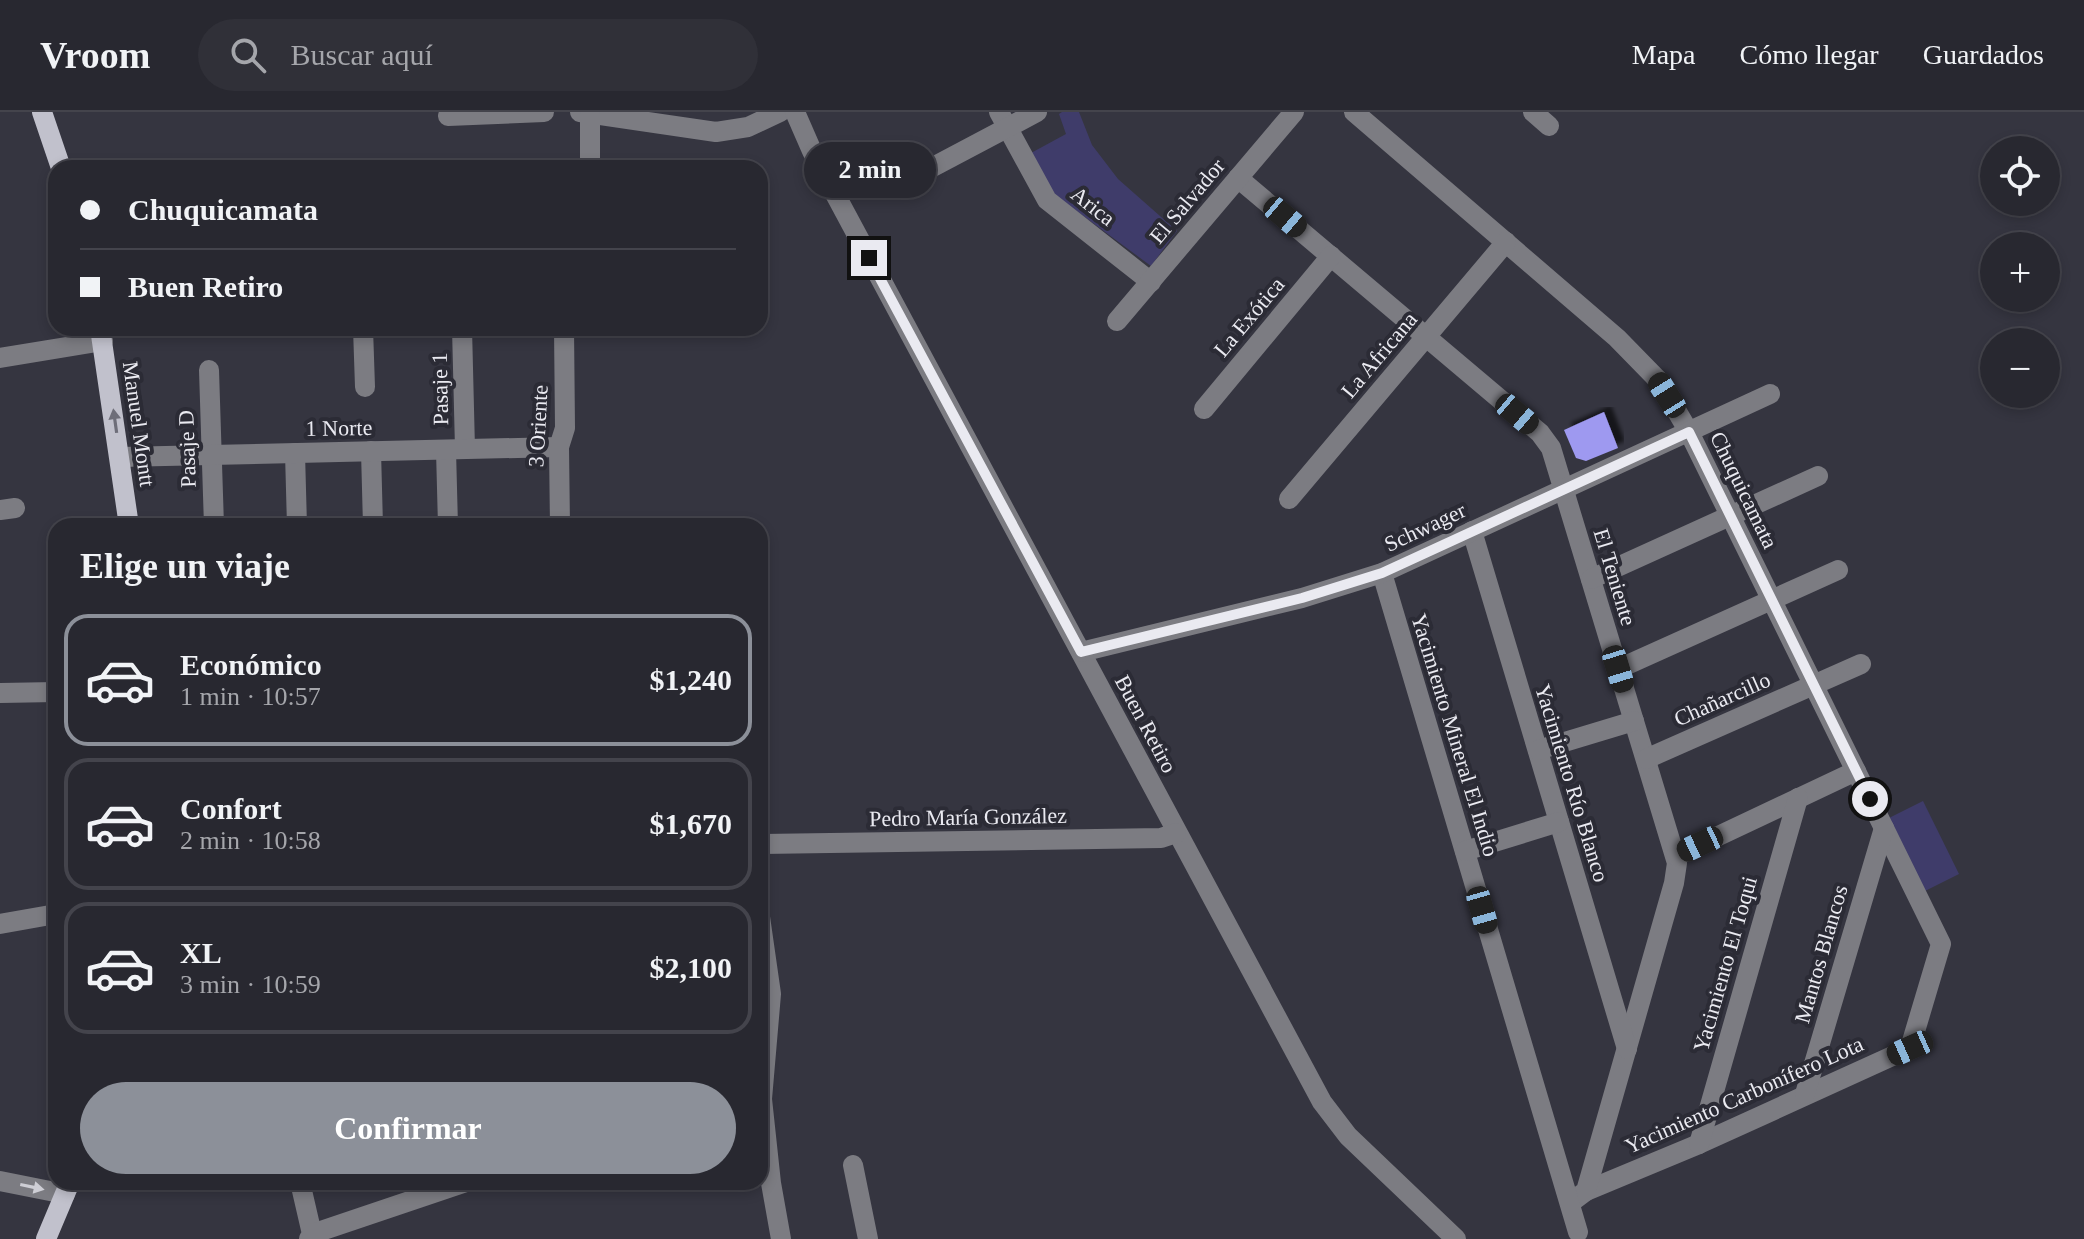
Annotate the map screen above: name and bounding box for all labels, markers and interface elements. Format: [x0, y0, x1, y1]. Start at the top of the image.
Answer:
search box [198, 19, 758, 91]
icon: search [226, 33, 270, 77]
text: Vroom [40, 34, 150, 76]
text: Buscar aquí [290, 38, 433, 71]
text: Mapa [1632, 39, 1696, 70]
text: Cómo llegar [1740, 39, 1879, 70]
text: Guardados [1923, 39, 2044, 70]
map controls [1980, 136, 2060, 408]
button: locate [1980, 136, 2060, 216]
callout: 2 min [803, 142, 935, 198]
street label: El Salvador [1144, 153, 1230, 249]
text: 2 min [839, 155, 901, 184]
street label: Arica [1066, 181, 1120, 231]
car [1259, 192, 1311, 242]
text: Chuquicamata [128, 193, 318, 226]
button: + [1980, 232, 2060, 312]
route end [851, 240, 887, 276]
text: Buen Retiro [128, 270, 283, 303]
street label: La Exótica [1209, 272, 1290, 362]
street label: La Africana [1336, 307, 1422, 403]
button: − [1980, 328, 2060, 408]
street label: Pasaje 1 [427, 352, 453, 426]
street label: Manuel Montt [118, 360, 160, 488]
car [1644, 368, 1690, 422]
street label: 3 Oriente [523, 384, 553, 468]
car [1491, 389, 1543, 439]
one-way arrow [108, 408, 121, 433]
street label: Pasaje D [173, 410, 201, 488]
street label: 1 Norte [305, 415, 373, 441]
street label: Chuquicamata [1705, 427, 1783, 553]
street label: Schwager [1380, 497, 1470, 557]
street label: El Teniente [1588, 525, 1642, 629]
text: Elige un viaje [80, 546, 290, 586]
street label: Yacimiento Mineral El Indio [1406, 611, 1504, 859]
car [1600, 643, 1636, 695]
icon: car [84, 644, 156, 716]
text: Económico [180, 648, 322, 681]
text: $1,240 [650, 663, 732, 696]
street label: Chañarcillo [1670, 667, 1774, 731]
street label: Buen Retiro [1110, 671, 1182, 777]
street label: Yacimiento Río Blanco [1530, 681, 1614, 885]
text: 1 min · 10:57 [180, 682, 321, 711]
route start [1852, 781, 1888, 817]
icon: car [84, 788, 156, 860]
text: Confort [180, 792, 282, 825]
street label: Pedro María González [869, 803, 1067, 831]
text: $1,670 [650, 807, 732, 840]
car [1673, 823, 1727, 865]
text: 2 min · 10:58 [180, 826, 321, 855]
street label: Yacimiento El Toqui [1688, 873, 1762, 1055]
street label: Mantos Blancos [1789, 882, 1853, 1026]
car [1464, 884, 1500, 936]
icon: car [84, 932, 156, 1004]
text: XL [180, 936, 222, 969]
text: $2,100 [650, 951, 732, 984]
text: 3 min · 10:59 [180, 970, 321, 999]
car [1883, 1027, 1937, 1069]
street label: Yacimiento Carbonífero Lota [1621, 1031, 1867, 1159]
button: Confirmar [80, 1082, 736, 1174]
one-way arrow [20, 1181, 45, 1194]

